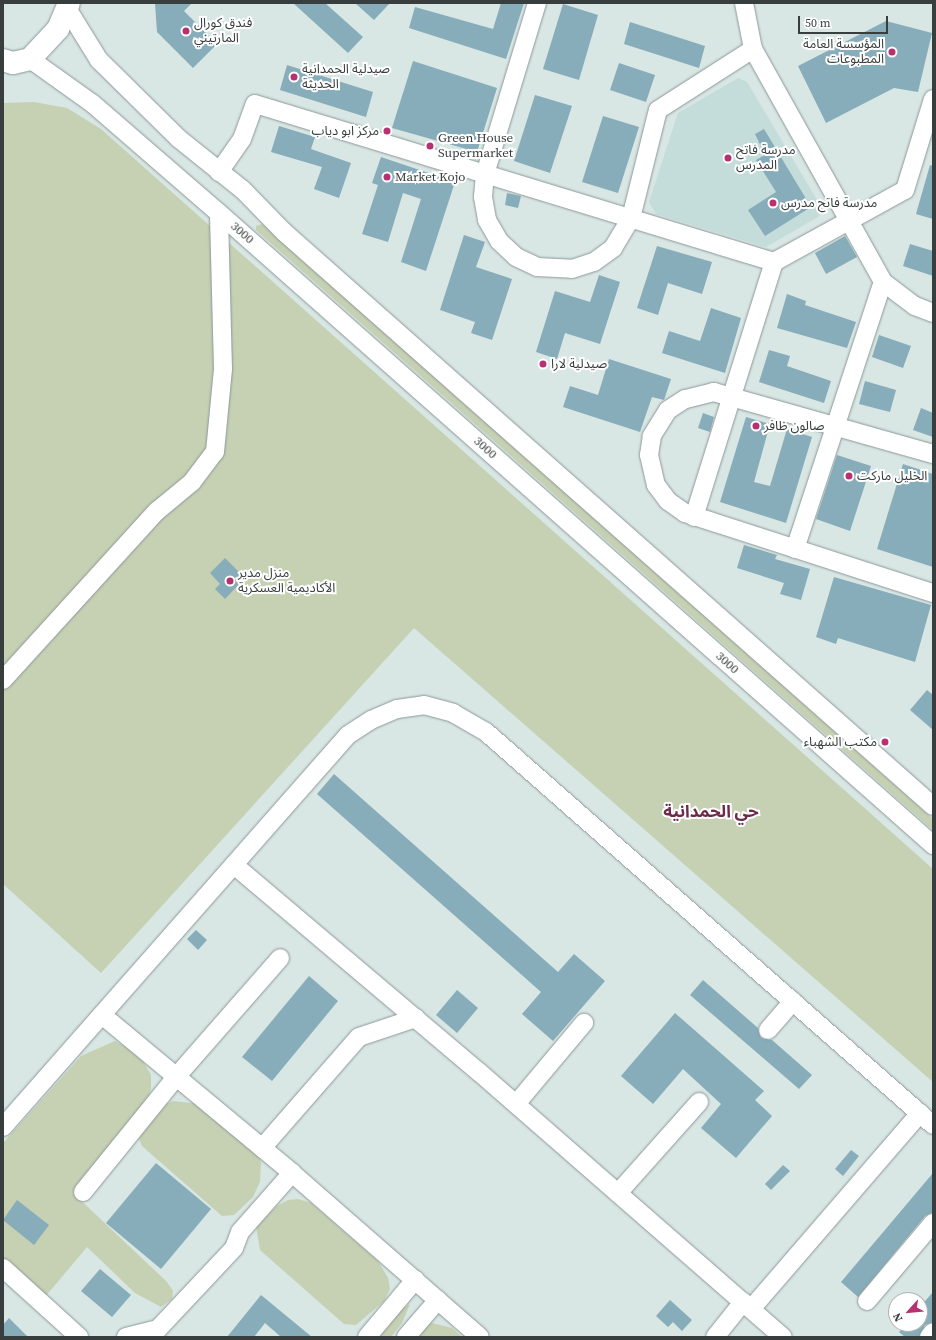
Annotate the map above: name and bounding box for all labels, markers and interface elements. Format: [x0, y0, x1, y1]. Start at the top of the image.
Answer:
scale bar [800, 8, 890, 34]
text: 50 m [805, 15, 831, 31]
place label: فندق كورال المارتيني [194, 16, 252, 47]
marker: فندق كورال المارتيني [181, 26, 191, 36]
place label: المؤسسة العامة المطبوعات [803, 37, 884, 68]
marker: المؤسسة العامة المطبوعات [887, 47, 897, 57]
place label: صيدلية الحمدانية الحديثة [302, 62, 390, 93]
marker: صيدلية الحمدانية الحديثة [289, 72, 299, 82]
place label: مركز ابو دياب [311, 123, 379, 139]
marker: مركز ابو دياب [382, 126, 392, 136]
place label: Green House Supermarket [438, 131, 513, 162]
marker: Green House Supermarket [425, 141, 435, 151]
place label: مدرسة فاتح المدرس [736, 143, 796, 174]
marker: مدرسة فاتح المدرس [723, 153, 733, 163]
place label: Market Kojo [395, 169, 465, 185]
marker: Market Kojo [382, 172, 392, 182]
place label: مدرسة فاتح مدرس [781, 195, 877, 211]
marker: مدرسة فاتح مدرس [768, 198, 778, 208]
street label: 3000 [227, 219, 257, 247]
place label: صيدلية لارا [551, 356, 607, 372]
marker: صيدلية لارا [538, 359, 548, 369]
place label: صالون ظافر [764, 418, 825, 434]
marker: صالون ظافر [751, 421, 761, 431]
street label: 3000 [470, 434, 500, 462]
place label: الخليل ماركت [857, 468, 927, 484]
marker: الخليل ماركت [844, 471, 854, 481]
place label: منزل مدير الأكاديمية العسكرية [238, 566, 335, 597]
marker: منزل مدير الأكاديمية العسكرية [225, 576, 235, 586]
street label: 3000 [712, 649, 742, 677]
place label: مكتب الشهباء [804, 734, 877, 750]
marker: مكتب الشهباء [880, 737, 890, 747]
district label: حي الحمدانية [663, 802, 759, 822]
north arrow [888, 1292, 928, 1332]
text: N [889, 1310, 906, 1324]

